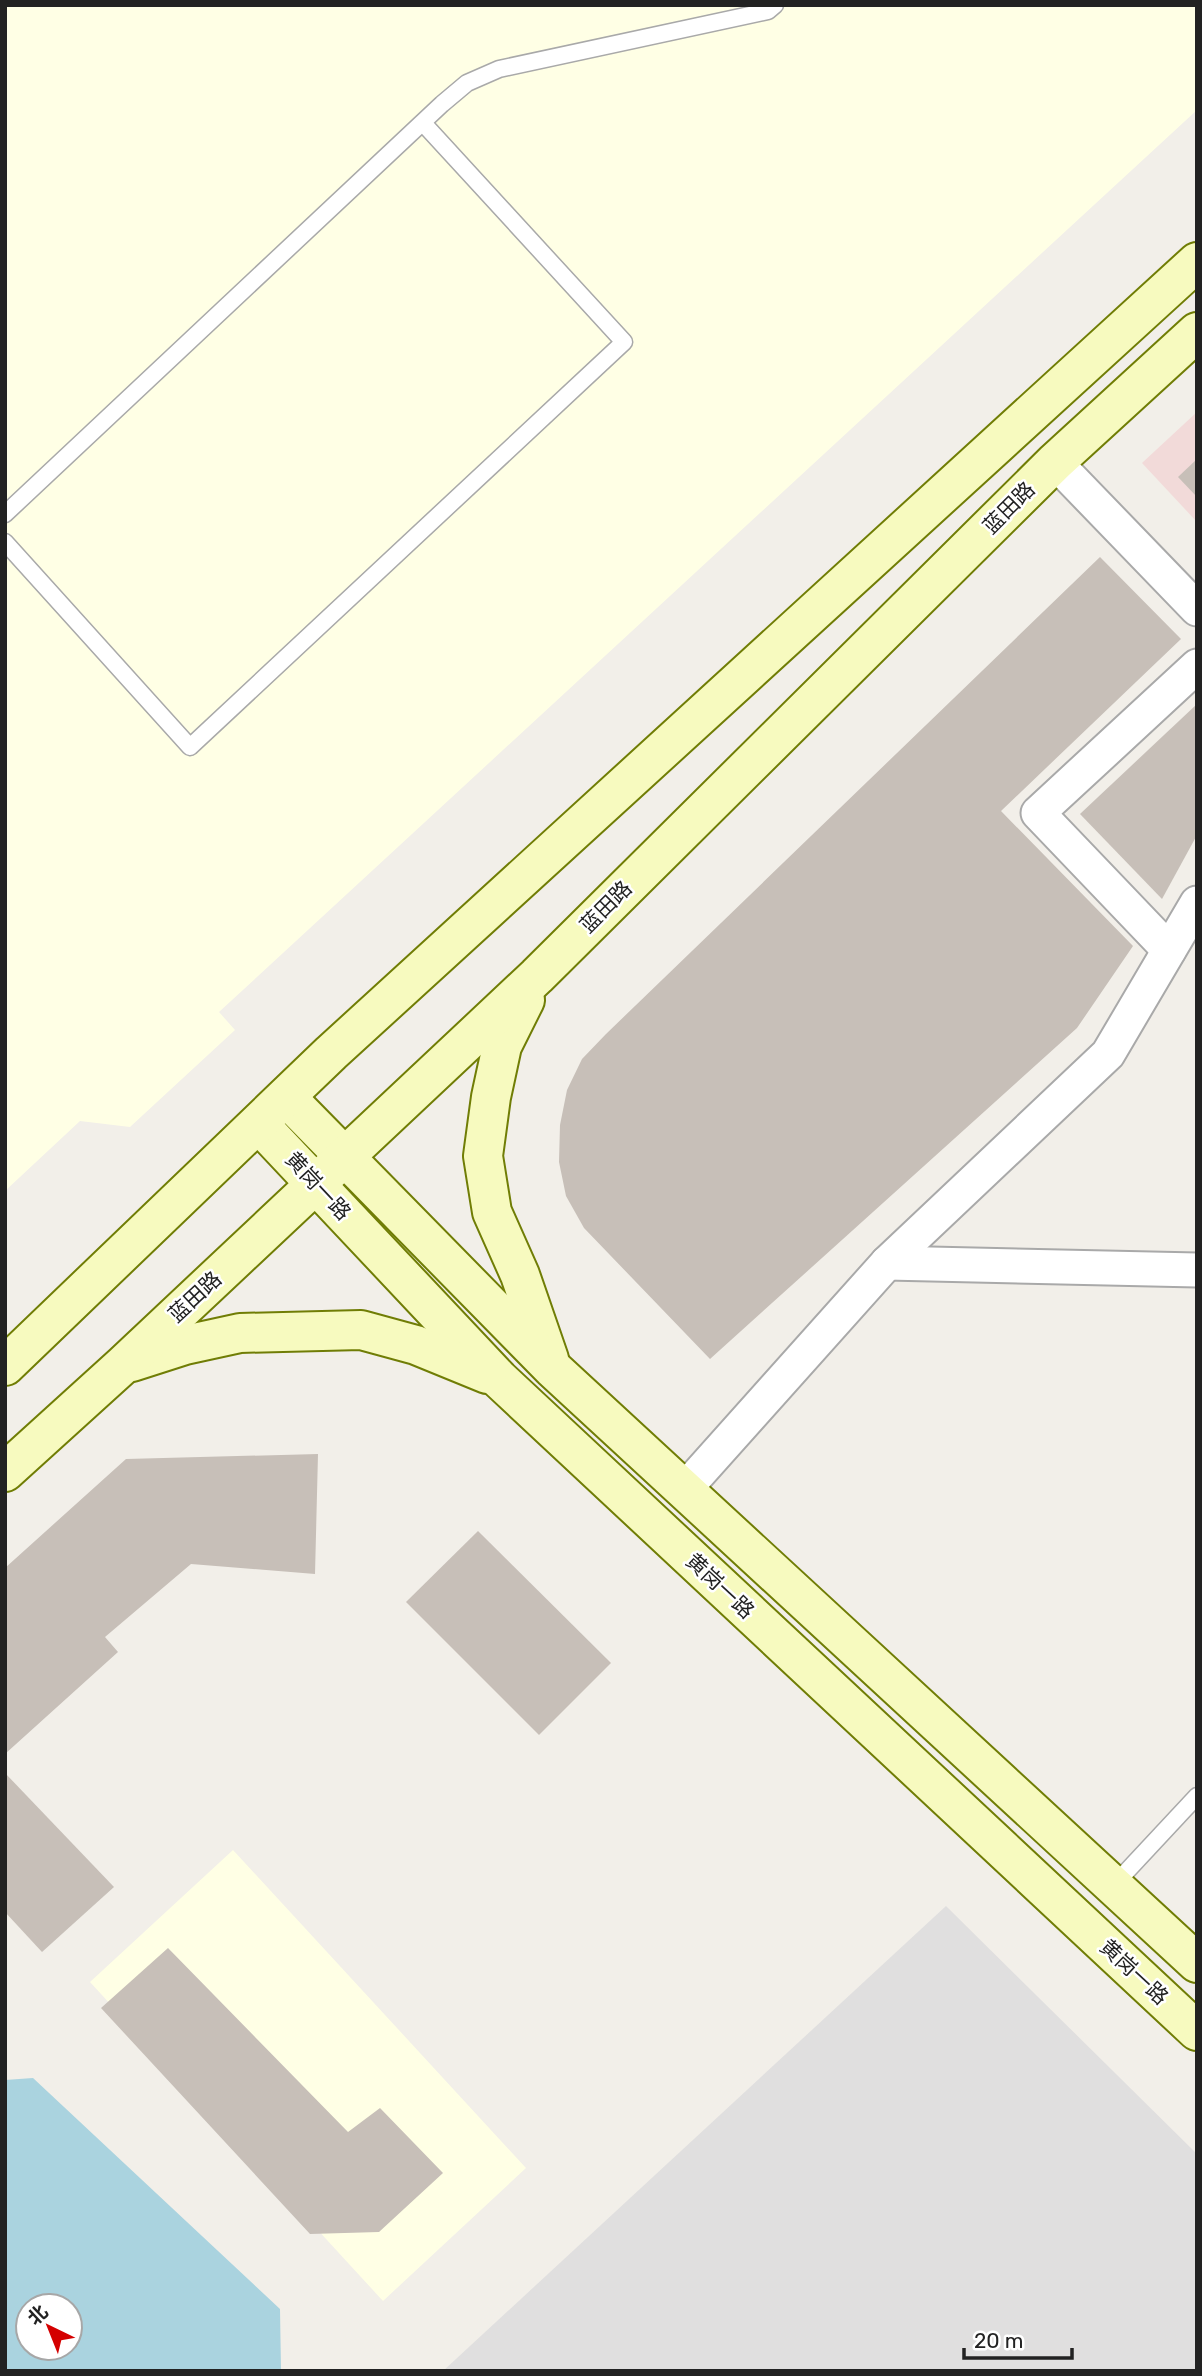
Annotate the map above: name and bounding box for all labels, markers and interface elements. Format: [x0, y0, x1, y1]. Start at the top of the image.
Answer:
street label: 蓝田路 [978, 477, 1040, 539]
street label: 蓝田路 [575, 876, 637, 938]
street label: 黄岗一路 [281, 1146, 356, 1225]
street label: 蓝田路 [163, 1266, 226, 1327]
street label: 黄岗一路 [681, 1548, 760, 1623]
street label: 黄岗一路 [1095, 1934, 1174, 2009]
north arrow [14, 2292, 84, 2362]
text: 北 [23, 2300, 53, 2330]
scale bar [964, 2316, 1072, 2360]
text: 20 m [974, 2328, 1023, 2353]

